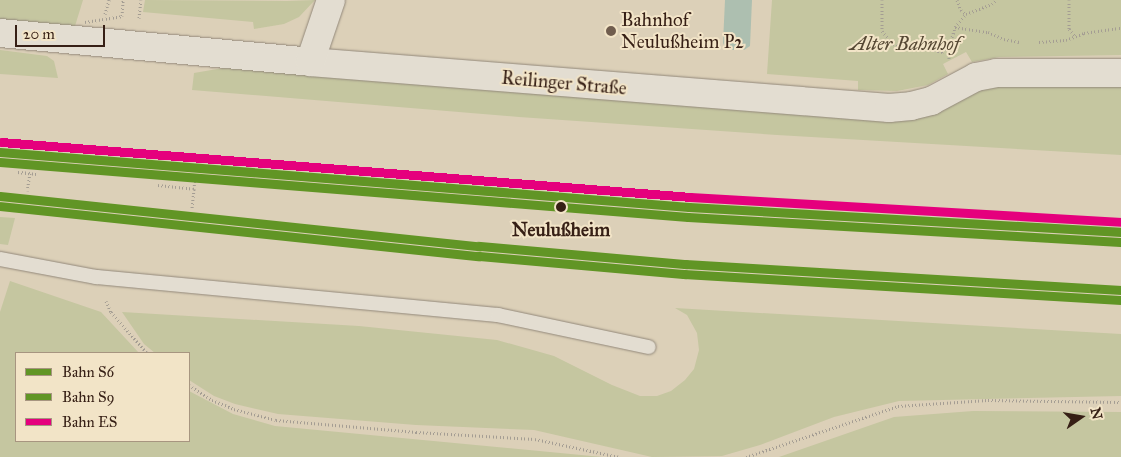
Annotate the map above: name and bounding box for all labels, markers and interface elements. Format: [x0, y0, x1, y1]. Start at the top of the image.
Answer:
place label: Bahnhof Neulußheim P2 [621, 9, 744, 53]
scale bar [18, 15, 108, 47]
text: 20 m [23, 25, 55, 43]
marker: Bahnhof Neulußheim P2 [605, 25, 617, 37]
park label: Alter Bahnhof [850, 33, 960, 55]
street label: Reilinger Straße [500, 66, 628, 100]
marker: Neulußheim [552, 198, 570, 216]
place label: Neulußheim [512, 219, 610, 241]
legend [15, 352, 190, 442]
text: Bahn S6 [62, 363, 114, 381]
text: Bahn S9 [62, 388, 115, 406]
north arrow [1056, 392, 1106, 442]
text: N [1086, 406, 1106, 421]
text: Bahn ES [62, 413, 117, 431]

